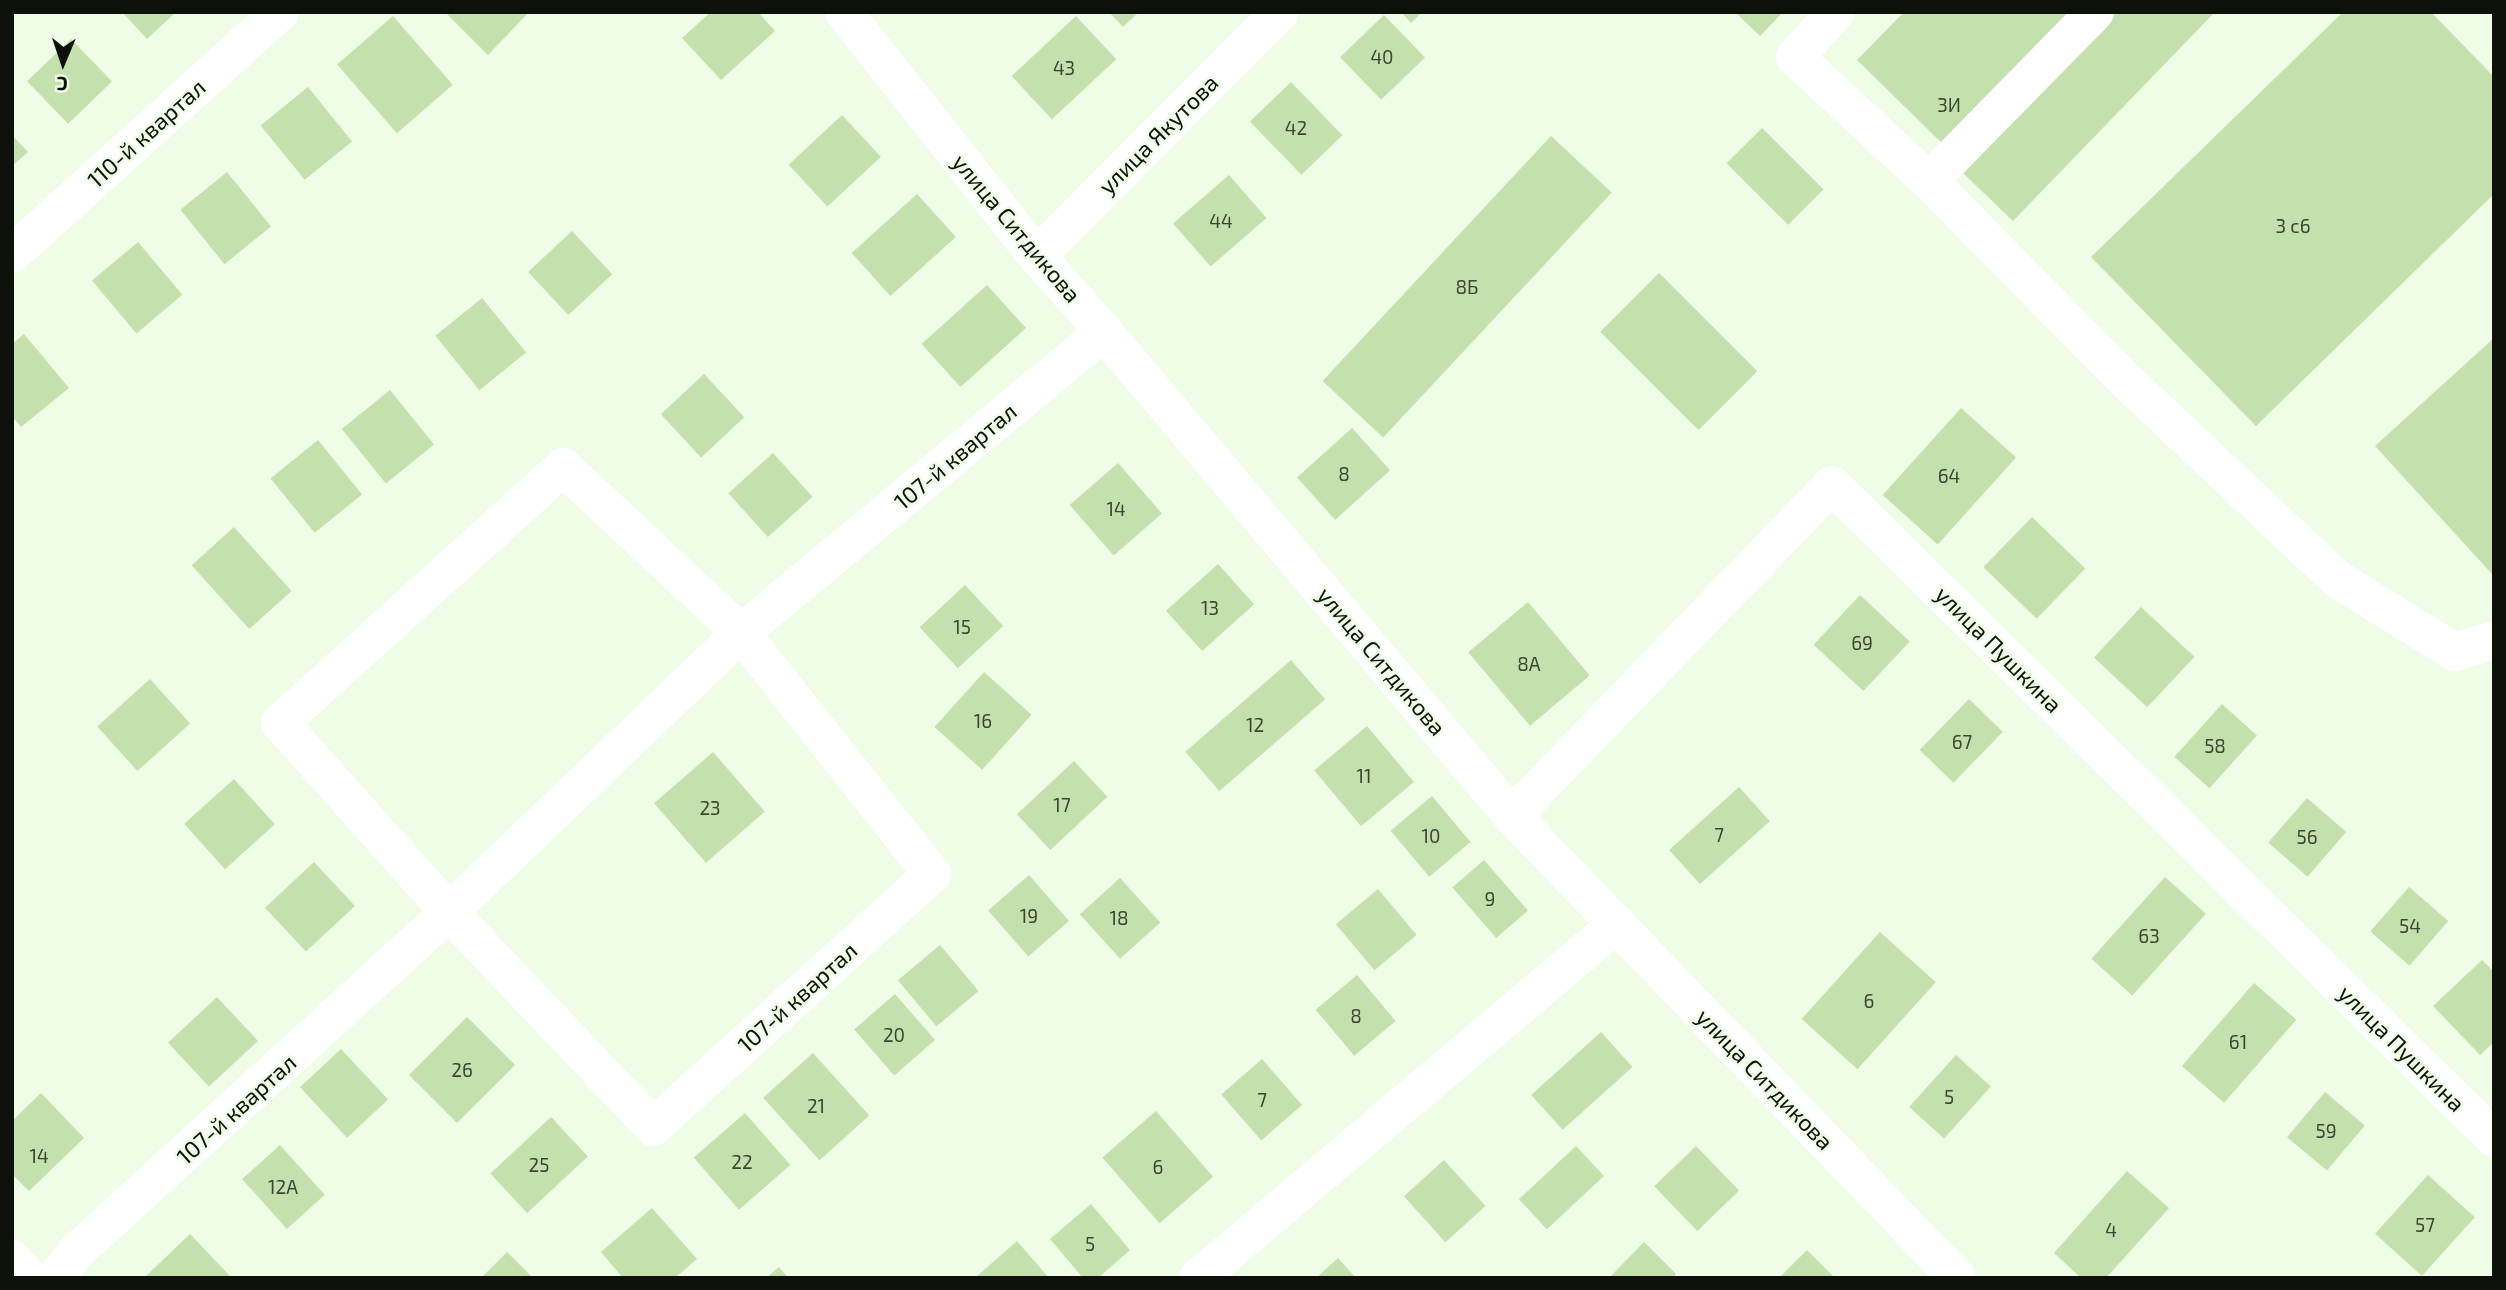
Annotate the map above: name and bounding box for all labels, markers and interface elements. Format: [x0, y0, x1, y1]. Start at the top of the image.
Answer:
north arrow [28, 28, 98, 98]
house number: 40 [1370, 46, 1394, 68]
house number: 43 [1053, 57, 1075, 79]
street label: улица Якутова [1092, 68, 1224, 200]
text: С [56, 73, 68, 96]
street label: 110-й квартал [81, 73, 211, 193]
house number: 3И [1937, 94, 1961, 116]
house number: 42 [1285, 117, 1307, 139]
street label: улица Ситдикова [947, 148, 1087, 308]
house number: 44 [1209, 210, 1233, 232]
house number: 3 с6 [2275, 215, 2311, 237]
house number: 8Б [1456, 276, 1478, 298]
street label: 107-й квартал [888, 397, 1022, 515]
house number: 8 [1338, 463, 1350, 485]
house number: 64 [1938, 465, 1960, 487]
house number: 14 [1106, 498, 1126, 520]
street label: улица Пушкина [1930, 580, 2068, 718]
street label: улица Ситдикова [1312, 581, 1452, 741]
house number: 13 [1201, 597, 1219, 619]
house number: 15 [953, 616, 971, 638]
house number: 69 [1851, 632, 1873, 654]
house number: 8А [1517, 653, 1541, 675]
house number: 16 [974, 710, 992, 732]
house number: 12 [1246, 714, 1264, 736]
house number: 67 [1952, 731, 1972, 753]
house number: 58 [2204, 735, 2226, 757]
house number: 11 [1356, 765, 1372, 787]
house number: 17 [1053, 794, 1071, 816]
house number: 23 [699, 797, 721, 819]
house number: 7 [1714, 824, 1724, 846]
house number: 10 [1421, 825, 1441, 847]
house number: 56 [2296, 826, 2318, 848]
house number: 9 [1485, 888, 1495, 910]
house number: 19 [1020, 905, 1038, 927]
house number: 18 [1109, 907, 1129, 929]
house number: 54 [2399, 915, 2421, 937]
house number: 63 [2138, 925, 2160, 947]
street label: 107-й квартал [732, 936, 862, 1058]
street label: улица Пушкина [2333, 979, 2471, 1117]
house number: 6 [1864, 990, 1874, 1012]
street label: улица Ситдикова [1691, 1003, 1839, 1155]
house number: 8 [1350, 1005, 1362, 1027]
house number: 20 [883, 1024, 905, 1046]
house number: 61 [2229, 1031, 2247, 1053]
street label: 107-й квартал [171, 1048, 301, 1170]
house number: 26 [451, 1059, 473, 1081]
house number: 5 [1944, 1086, 1954, 1108]
house number: 7 [1257, 1089, 1267, 1111]
house number: 21 [807, 1095, 825, 1117]
house number: 59 [2315, 1120, 2337, 1142]
house number: 14 [29, 1145, 49, 1167]
house number: 22 [731, 1151, 753, 1173]
house number: 25 [529, 1154, 549, 1176]
house number: 6 [1153, 1156, 1163, 1178]
house number: 12А [268, 1176, 298, 1198]
house number: 57 [2415, 1214, 2435, 1236]
house number: 4 [2105, 1219, 2117, 1241]
house number: 5 [1085, 1233, 1095, 1255]

